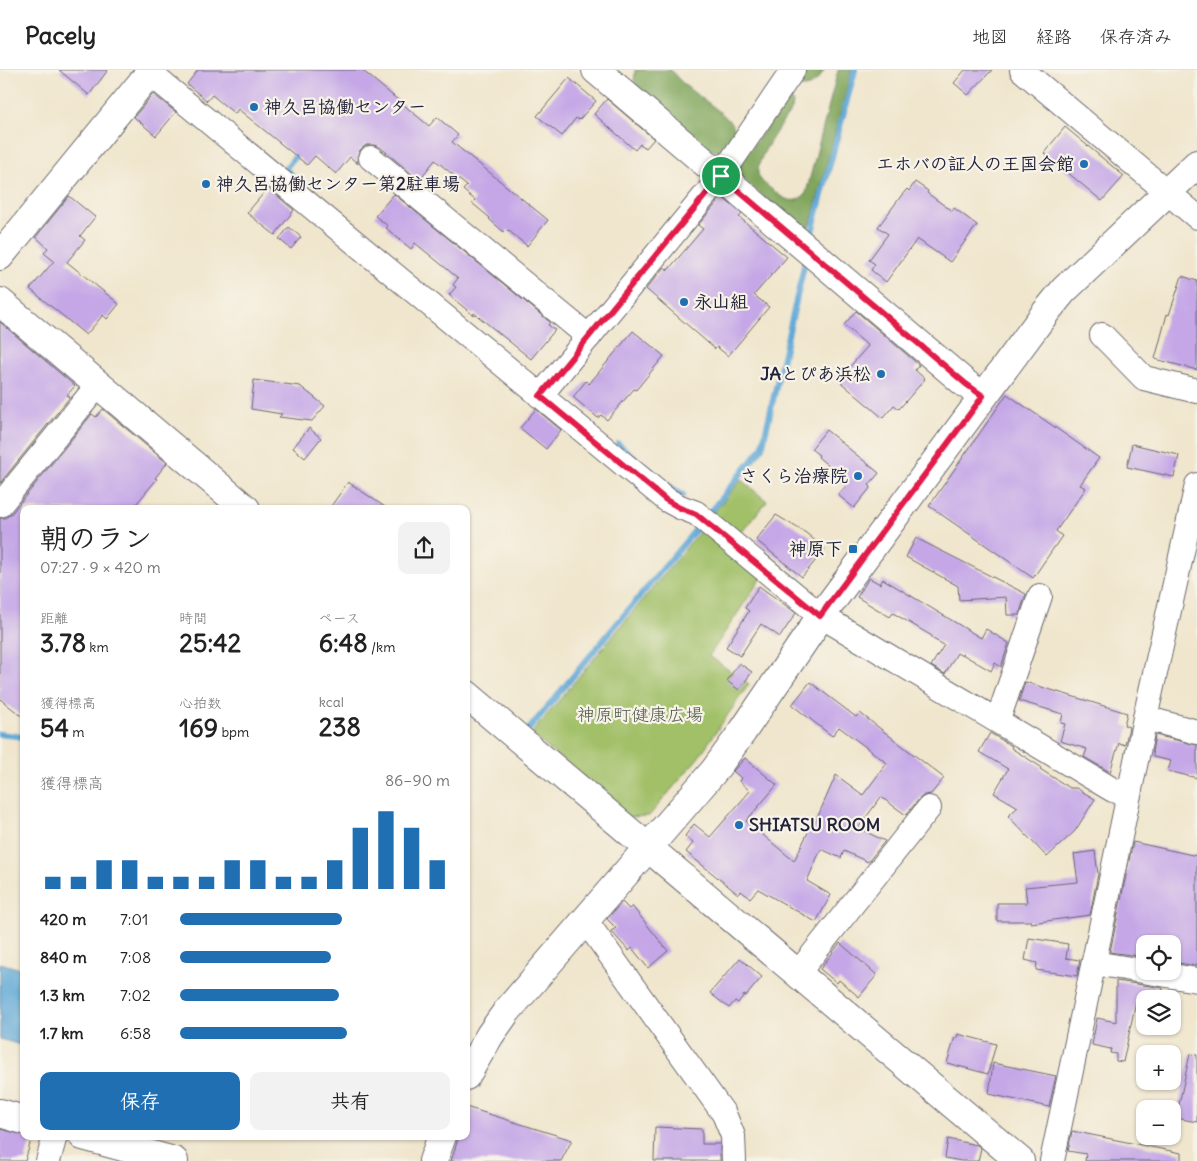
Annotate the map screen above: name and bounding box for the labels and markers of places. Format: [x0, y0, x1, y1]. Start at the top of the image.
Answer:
place label: 神久呂協働センター [264, 95, 426, 118]
marker: 神久呂協働センター [248, 101, 260, 113]
place label: エホバの証人の王国会館 [876, 152, 1074, 175]
pin [700, 155, 742, 197]
marker: エホバの証人の王国会館 [1078, 158, 1090, 170]
place label: 神久呂協働センター第2駐車場 [216, 172, 460, 195]
marker: 神久呂協働センター第2駐車場 [200, 178, 212, 190]
place label: 永山組 [694, 290, 748, 313]
marker: 永山組 [678, 296, 690, 308]
place label: JAとぴあ浜松 [760, 362, 871, 385]
marker: JAとぴあ浜松 [875, 368, 887, 380]
place label: さくら治療院 [740, 464, 848, 487]
marker: さくら治療院 [852, 470, 864, 482]
place label: 神原下 [789, 537, 843, 560]
marker: 神原下 [847, 543, 859, 555]
place label: SHIATSU ROOM [749, 813, 880, 836]
marker: SHIATSU ROOM [733, 819, 745, 831]

